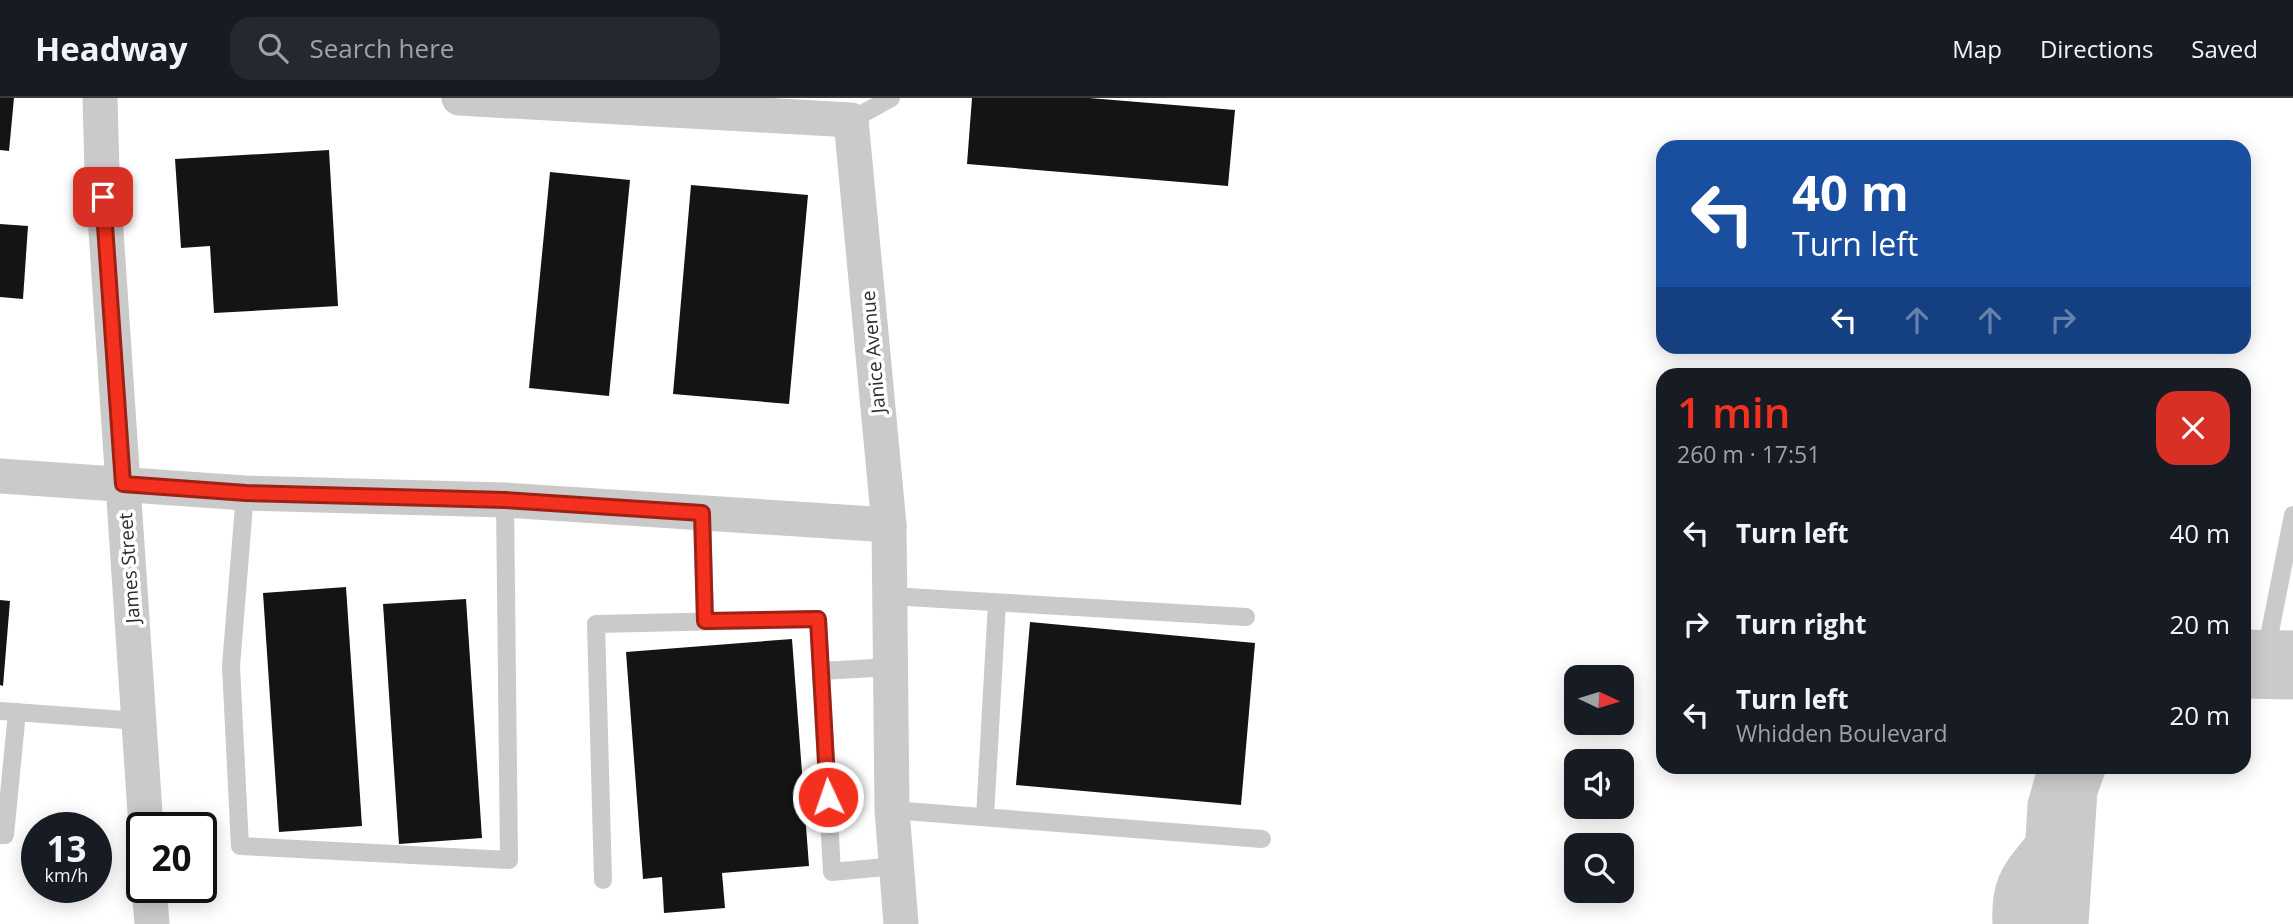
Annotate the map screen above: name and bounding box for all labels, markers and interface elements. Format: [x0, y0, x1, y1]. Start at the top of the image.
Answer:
search box [230, 17, 720, 80]
text: Headway [35, 26, 188, 71]
icon: search [254, 29, 292, 67]
text: Search here [310, 30, 454, 66]
text: Map [1952, 32, 2002, 65]
text: Directions [2040, 32, 2153, 65]
text: Saved [2191, 32, 2258, 65]
text: 40 m [1792, 159, 1909, 225]
pin [73, 167, 133, 227]
icon: left [1677, 168, 1768, 259]
icon: arrive [84, 178, 122, 216]
text: Turn left [1792, 222, 1918, 265]
street label: Janice Avenue [855, 290, 891, 416]
icon: left [1825, 301, 1863, 339]
icon: ahead [1898, 301, 1936, 339]
icon: ahead [1971, 301, 2009, 339]
icon: right [2044, 301, 2082, 339]
text: 1 min [1677, 383, 1790, 440]
button: close [2156, 391, 2230, 465]
text: 260 m · 17:51 [1677, 438, 1820, 470]
street label: James Street [112, 512, 146, 626]
icon: left [1677, 514, 1715, 552]
text: Turn left [1736, 515, 1848, 551]
text: 40 m [2169, 515, 2230, 551]
icon: right [1677, 605, 1715, 643]
text: Turn right [1736, 606, 1867, 642]
text: 20 m [2169, 606, 2230, 642]
north arrow [1564, 665, 1634, 735]
map controls [1564, 665, 1634, 903]
text: Turn left [1736, 681, 1848, 717]
icon: left [1677, 696, 1715, 734]
text: 20 m [2169, 697, 2230, 733]
text: Whidden Boulevard [1736, 717, 1948, 749]
button: sound [1564, 749, 1634, 819]
position arrow [791, 760, 865, 834]
speed limit sign: 20 [126, 812, 217, 903]
text: 13 [46, 825, 87, 872]
button: search [1564, 833, 1634, 903]
text: km/h [45, 863, 88, 887]

